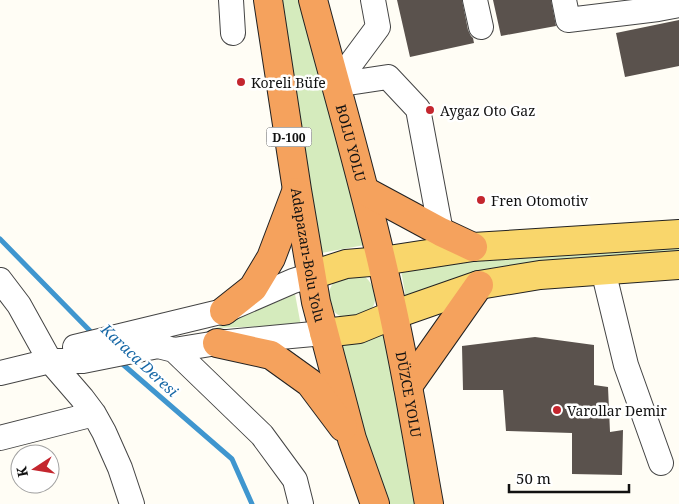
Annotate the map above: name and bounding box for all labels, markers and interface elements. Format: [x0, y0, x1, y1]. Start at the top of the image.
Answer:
place label: Koreli Büfe [251, 73, 326, 92]
marker: Koreli Büfe [235, 76, 247, 88]
place label: Aygaz Oto Gaz [440, 101, 535, 120]
street label: BOLU YOLU [332, 102, 371, 184]
marker: Aygaz Oto Gaz [424, 104, 436, 116]
road number: D-100 [266, 128, 312, 146]
street label: Adapazarı-Bolu Yolu [287, 186, 330, 324]
place label: Fren Otomotiv [491, 191, 589, 210]
marker: Fren Otomotiv [475, 194, 487, 206]
water label: Karaca Deresi [96, 318, 183, 401]
street label: DÜZCE YOLU [392, 350, 427, 439]
place label: Varollar Demir [567, 401, 667, 420]
marker: Varollar Demir [551, 404, 563, 416]
north arrow [10, 444, 60, 494]
scale bar [509, 462, 629, 494]
text: K [11, 464, 32, 479]
text: 50 m [516, 468, 551, 488]

